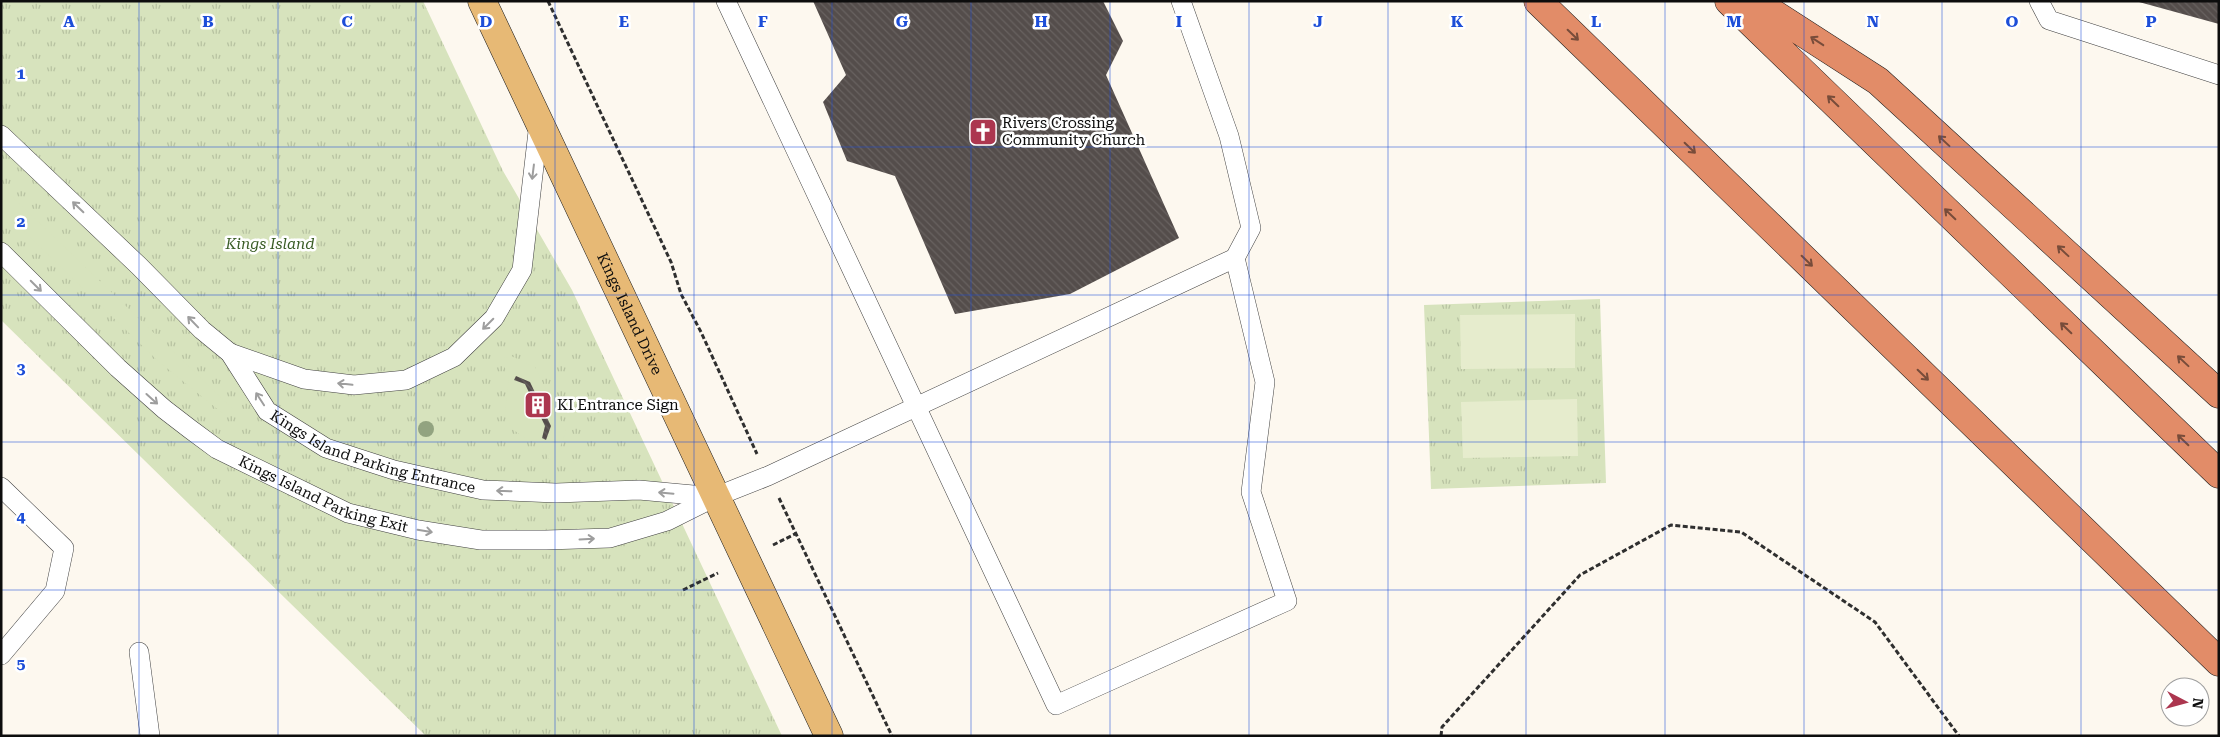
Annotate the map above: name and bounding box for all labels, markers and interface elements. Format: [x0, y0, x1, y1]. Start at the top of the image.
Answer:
text: A [63, 12, 75, 31]
text: B [202, 12, 214, 31]
text: C [341, 12, 353, 31]
text: D [480, 12, 493, 31]
text: E [619, 12, 629, 31]
text: F [758, 12, 768, 31]
text: G [896, 12, 909, 31]
text: H [1034, 12, 1048, 31]
text: I [1176, 12, 1182, 31]
text: J [1313, 12, 1323, 31]
text: K [1451, 12, 1464, 31]
text: L [1591, 12, 1601, 31]
text: M [1726, 12, 1742, 31]
text: N [1867, 12, 1879, 31]
text: O [2006, 12, 2019, 31]
text: P [2145, 12, 2157, 31]
one-way arrow [1567, 29, 1580, 41]
one-way arrow [1810, 36, 1824, 46]
text: 1 [17, 64, 26, 83]
one-way arrow [1827, 95, 1840, 107]
place label: Rivers Crossing Community Church [1002, 114, 1146, 149]
church icon: Rivers Crossing Community Church [968, 117, 998, 147]
one-way arrow [1937, 135, 1950, 147]
one-way arrow [1684, 142, 1696, 154]
one-way arrow [528, 164, 538, 180]
one-way arrow [71, 201, 84, 213]
one-way arrow [1944, 209, 1956, 221]
text: 2 [17, 212, 26, 231]
park label: Kings Island [224, 235, 315, 253]
one-way arrow [2057, 245, 2070, 257]
street label: Kings Island Drive [593, 250, 666, 378]
one-way arrow [1800, 255, 1812, 267]
one-way arrow [30, 280, 42, 292]
one-way arrow [187, 315, 199, 328]
one-way arrow [482, 317, 494, 330]
one-way arrow [2060, 322, 2073, 334]
one-way arrow [2176, 355, 2189, 367]
text: 3 [17, 359, 26, 378]
one-way arrow [1917, 369, 1929, 381]
one-way arrow [337, 379, 353, 388]
building icon: KI Entrance Sign [523, 390, 553, 420]
one-way arrow [146, 393, 159, 405]
one-way arrow [254, 393, 264, 407]
place label: KI Entrance Sign [557, 396, 679, 414]
street label: Kings Island Parking Entrance [267, 406, 477, 497]
one-way arrow [2177, 434, 2190, 446]
street label: Kings Island Parking Exit [236, 452, 410, 536]
one-way arrow [496, 486, 512, 496]
one-way arrow [659, 488, 675, 497]
text: 4 [17, 507, 26, 526]
one-way arrow [417, 526, 433, 536]
one-way arrow [579, 534, 595, 543]
text: 5 [17, 654, 26, 673]
north arrow [2160, 677, 2210, 727]
text: N [2189, 697, 2206, 710]

